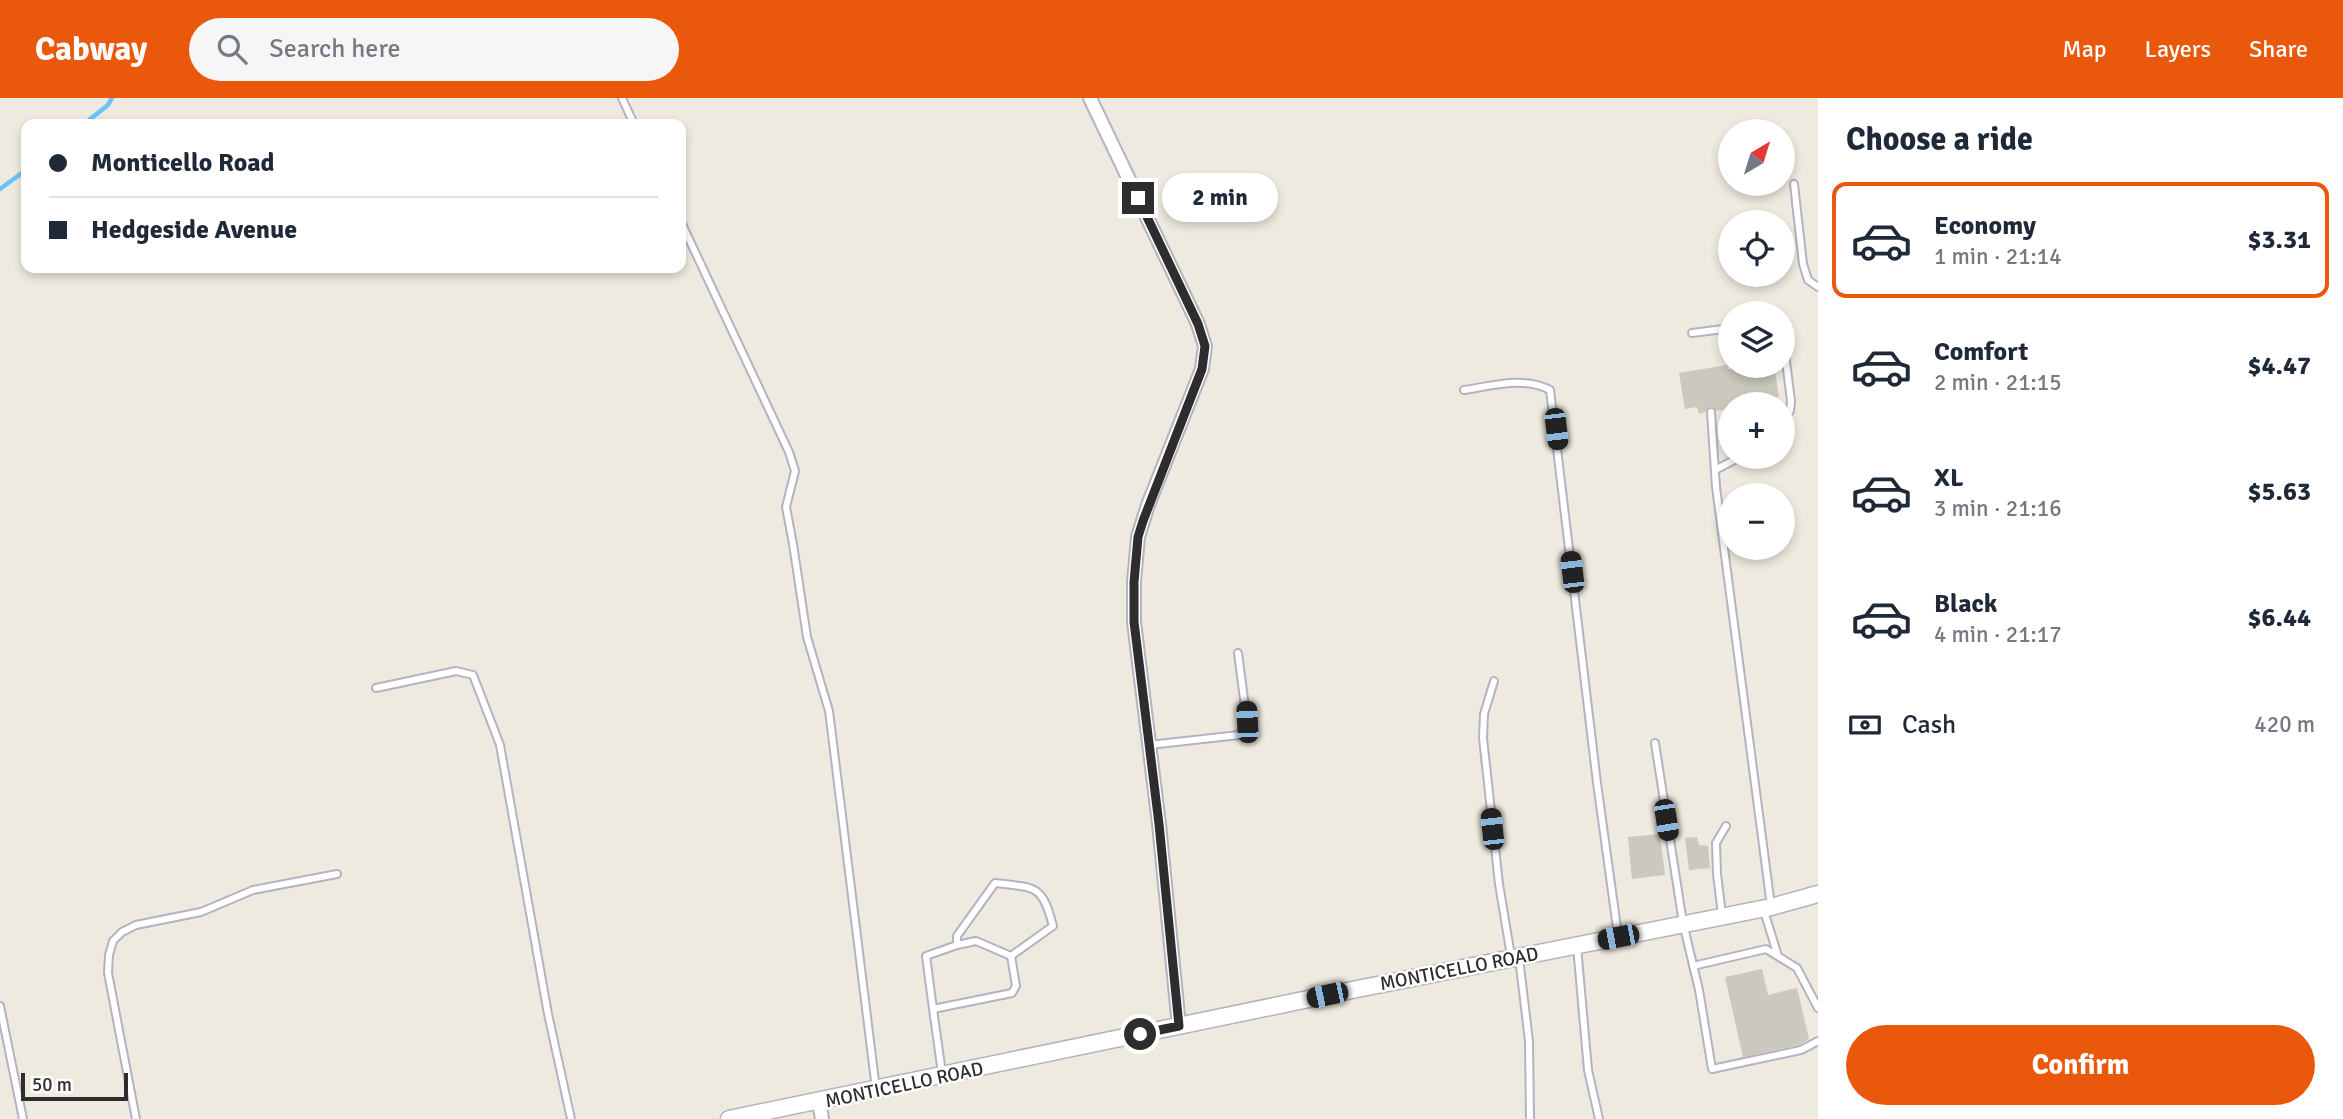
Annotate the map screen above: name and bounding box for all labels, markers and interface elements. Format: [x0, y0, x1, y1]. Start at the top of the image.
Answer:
search box [189, 18, 679, 81]
text: Cabway [35, 29, 147, 70]
icon: search [213, 30, 251, 68]
text: Search here [269, 33, 400, 65]
text: Map [2062, 34, 2107, 64]
text: Layers [2145, 34, 2211, 64]
text: Share [2249, 34, 2308, 64]
north arrow [1718, 119, 1796, 196]
map controls [1718, 119, 1795, 560]
text: Choose a ride [1846, 120, 2033, 159]
text: Monticello Road [91, 147, 274, 179]
callout: 2 min [1162, 174, 1278, 222]
route end [1122, 182, 1154, 214]
text: 2 min [1192, 183, 1248, 212]
icon: car [1850, 209, 1913, 272]
button: locate [1718, 210, 1795, 287]
text: Economy [1934, 210, 2036, 242]
text: Hedgeside Avenue [91, 214, 297, 246]
text: $3.31 [2247, 224, 2311, 256]
text: 1 min · 21:14 [1934, 242, 2062, 271]
button: layers [1718, 301, 1795, 378]
icon: car [1850, 335, 1913, 398]
text: Comfort [1934, 336, 2028, 368]
text: $4.47 [2247, 350, 2311, 382]
text: 2 min · 21:15 [1934, 368, 2062, 397]
button: + [1718, 392, 1795, 469]
car [1544, 407, 1569, 451]
icon: car [1850, 461, 1913, 524]
text: XL [1934, 462, 1964, 494]
text: $5.63 [2247, 476, 2311, 508]
button: − [1718, 483, 1795, 560]
text: 3 min · 21:16 [1934, 494, 2062, 523]
car [1560, 550, 1585, 594]
icon: car [1850, 587, 1913, 650]
text: Black [1934, 588, 1997, 620]
text: $6.44 [2247, 602, 2311, 634]
text: 4 min · 21:17 [1934, 620, 2062, 649]
car [1236, 700, 1259, 744]
icon: cash [1846, 706, 1884, 744]
text: Cash [1902, 709, 1956, 741]
text: 420 m [2254, 710, 2315, 739]
car [1653, 798, 1680, 842]
car [1480, 807, 1505, 851]
car [1596, 923, 1641, 951]
street label: MONTICELLO ROAD [1378, 942, 1541, 996]
car [1305, 980, 1350, 1010]
route start [1124, 1018, 1156, 1050]
button: Confirm [1846, 1025, 2315, 1105]
street label: MONTICELLO ROAD [823, 1057, 985, 1113]
scale bar [21, 1070, 128, 1102]
text: 50 m [32, 1073, 72, 1097]

